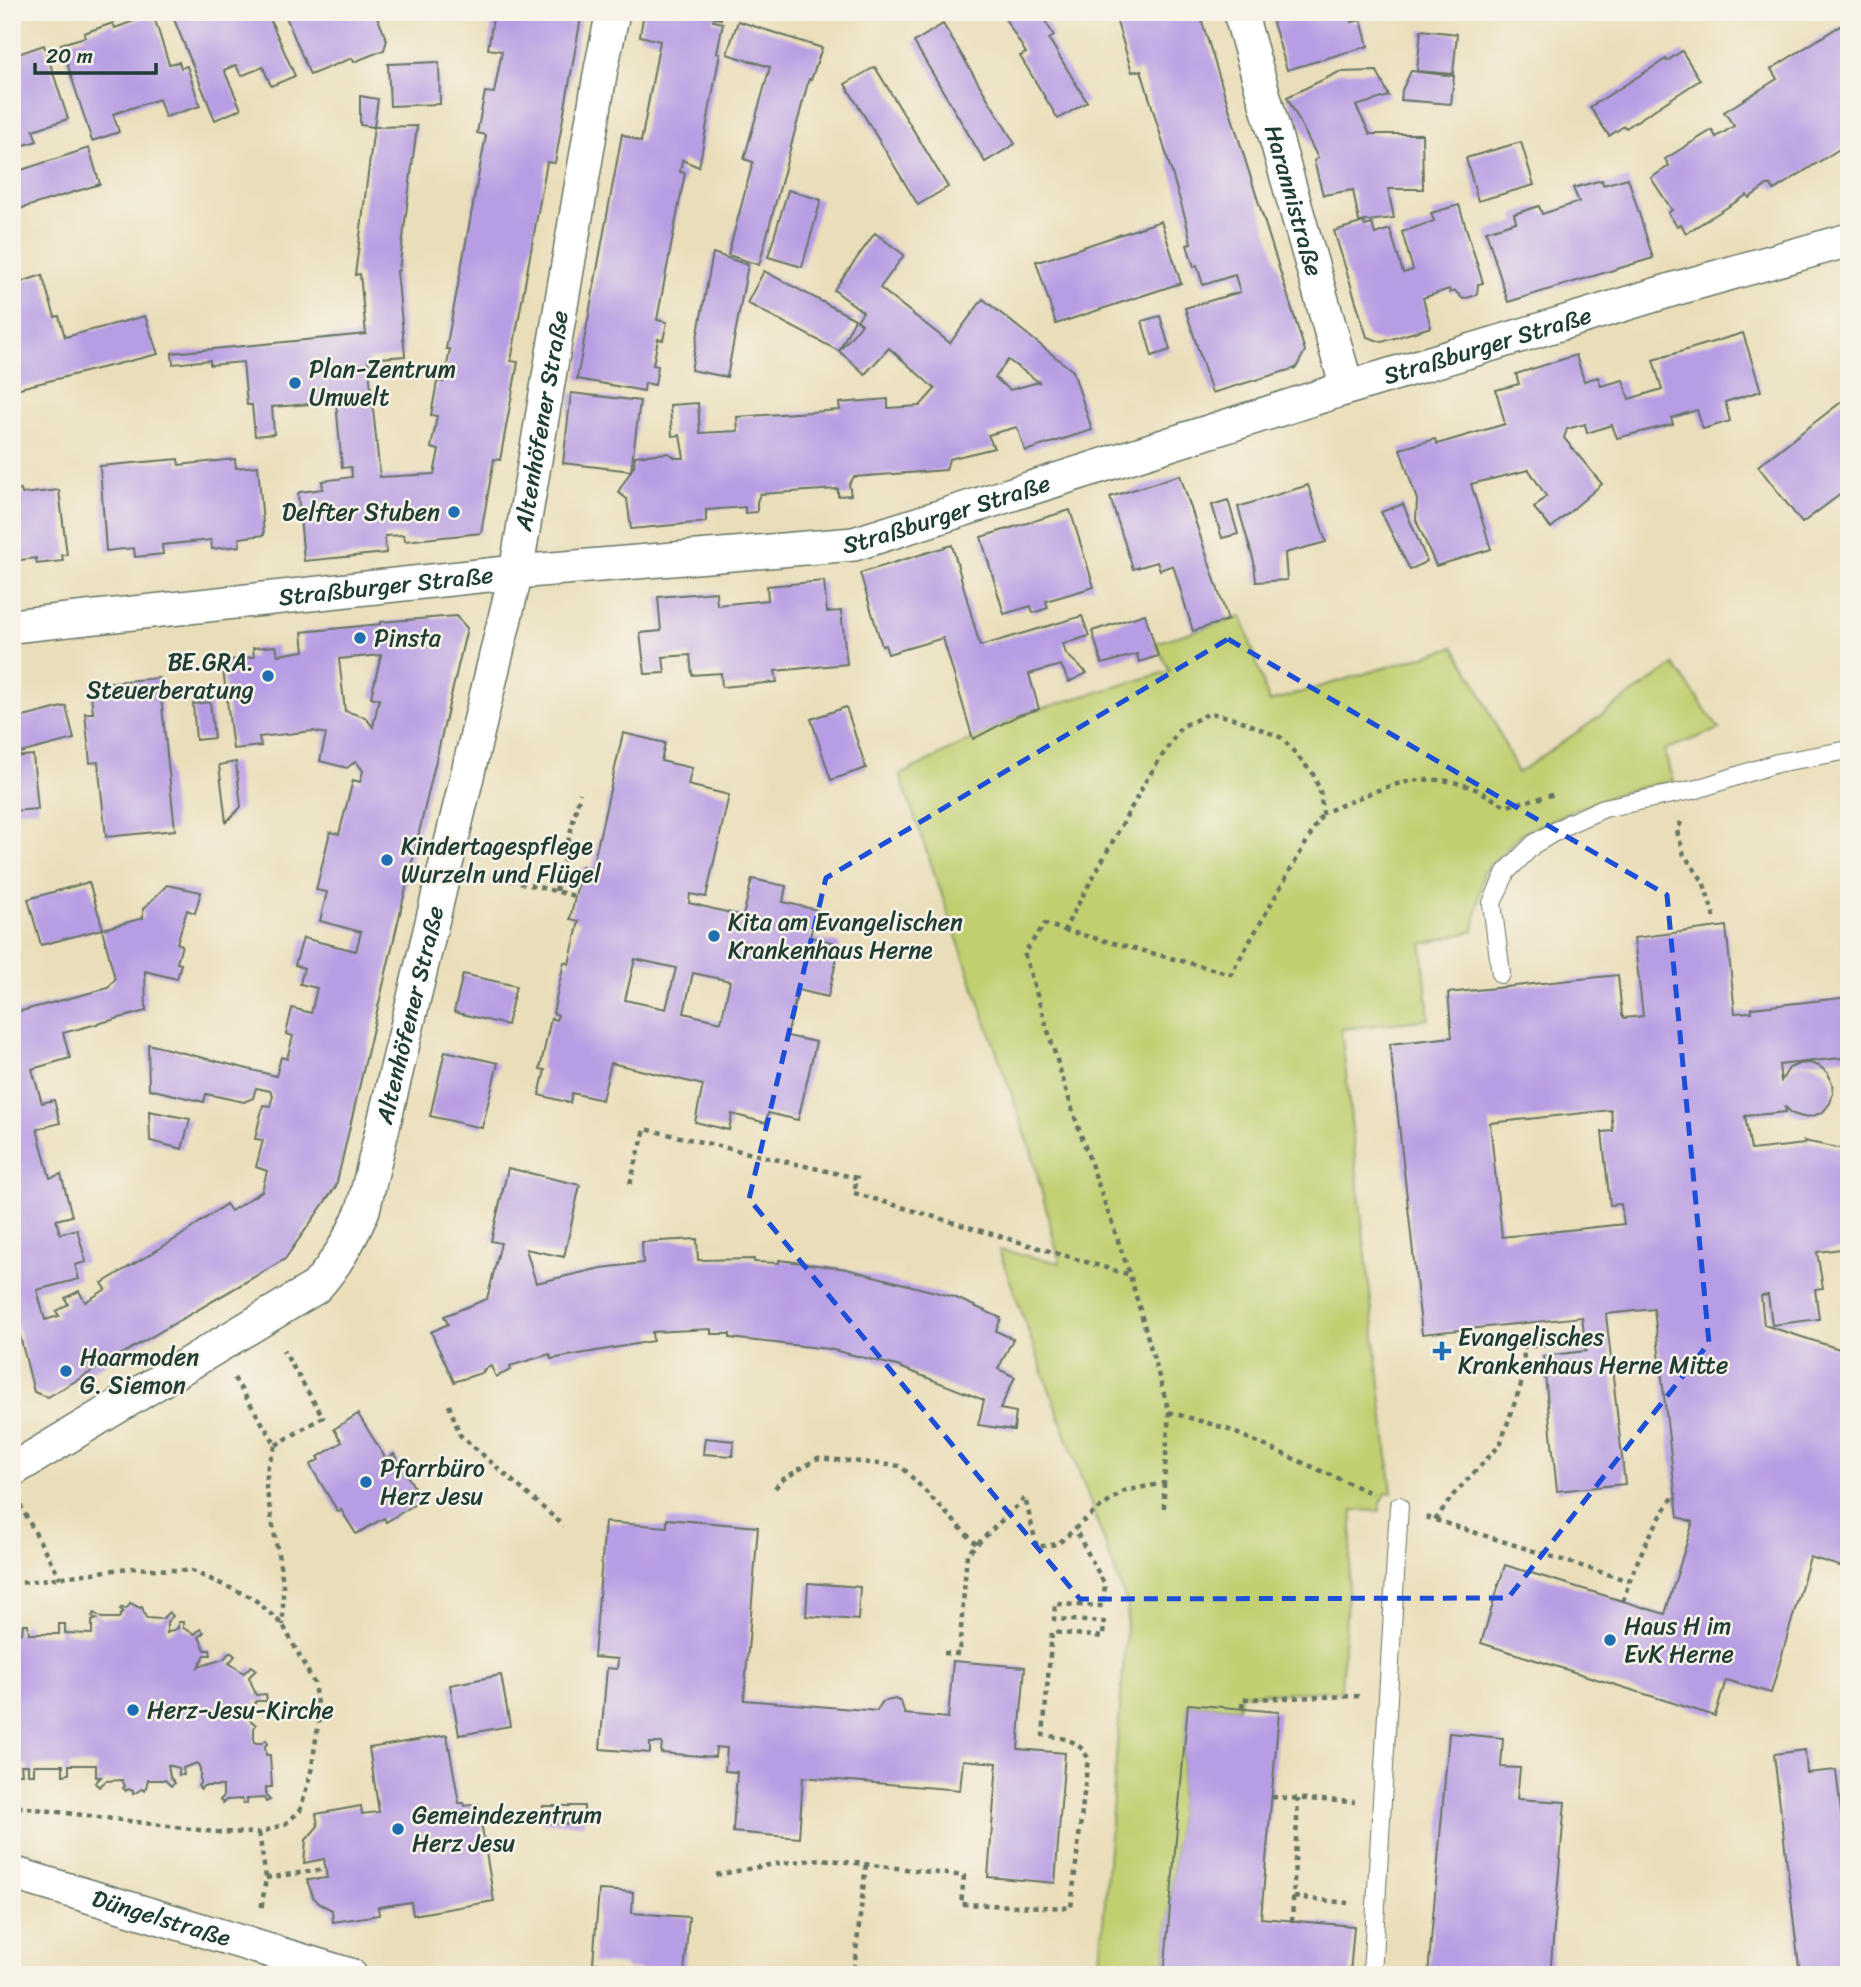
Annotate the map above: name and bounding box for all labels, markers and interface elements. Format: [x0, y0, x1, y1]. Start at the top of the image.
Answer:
scale bar [35, 32, 156, 76]
text: 20 m [46, 37, 93, 75]
street label: Harannistraße [1252, 120, 1335, 281]
street label: Straßburger Straße [1378, 294, 1597, 397]
street label: Altenhöfener Straße [502, 307, 581, 535]
place label: Plan-Zentrum Umwelt [309, 348, 456, 418]
marker: Plan-Zentrum Umwelt [287, 375, 303, 391]
street label: Straßburger Straße [841, 462, 1056, 566]
place label: Delfter Stuben [282, 491, 440, 533]
marker: Delfter Stuben [446, 504, 462, 520]
street label: Straßburger Straße [276, 554, 495, 618]
place label: Pinsta [374, 617, 442, 659]
marker: Pinsta [352, 630, 368, 646]
place label: BE.GRA. Steuerberatung [86, 641, 254, 711]
marker: BE.GRA. Steuerberatung [260, 668, 276, 684]
place label: Kindertagespflege Wurzeln und Flügel [401, 825, 602, 895]
marker: Kindertagespflege Wurzeln und Flügel [379, 852, 395, 868]
place label: Kita am Evangelischen Krankenhaus Herne [728, 901, 963, 971]
street label: Altenhöfener Straße [363, 902, 456, 1129]
marker: Kita am Evangelischen Krankenhaus Herne [706, 928, 722, 944]
place label: Evangelisches Krankenhaus Herne Mitte [1458, 1316, 1728, 1386]
place label: Haarmoden G. Siemon [80, 1336, 199, 1406]
marker: Evangelisches Krankenhaus Herne Mitte [1432, 1341, 1452, 1361]
marker: Haarmoden G. Siemon [58, 1363, 74, 1379]
place label: Pfarrbüro Herz Jesu [380, 1447, 485, 1517]
marker: Pfarrbüro Herz Jesu [358, 1474, 374, 1490]
place label: Haus H im EvK Herne [1624, 1605, 1734, 1675]
marker: Haus H im EvK Herne [1602, 1632, 1618, 1648]
place label: Herz-Jesu-Kirche [147, 1689, 334, 1731]
marker: Herz-Jesu-Kirche [125, 1702, 141, 1718]
place label: Gemeindezentrum Herz Jesu [412, 1794, 602, 1864]
marker: Gemeindezentrum Herz Jesu [390, 1821, 406, 1837]
street label: Düngelstraße [87, 1877, 236, 1959]

